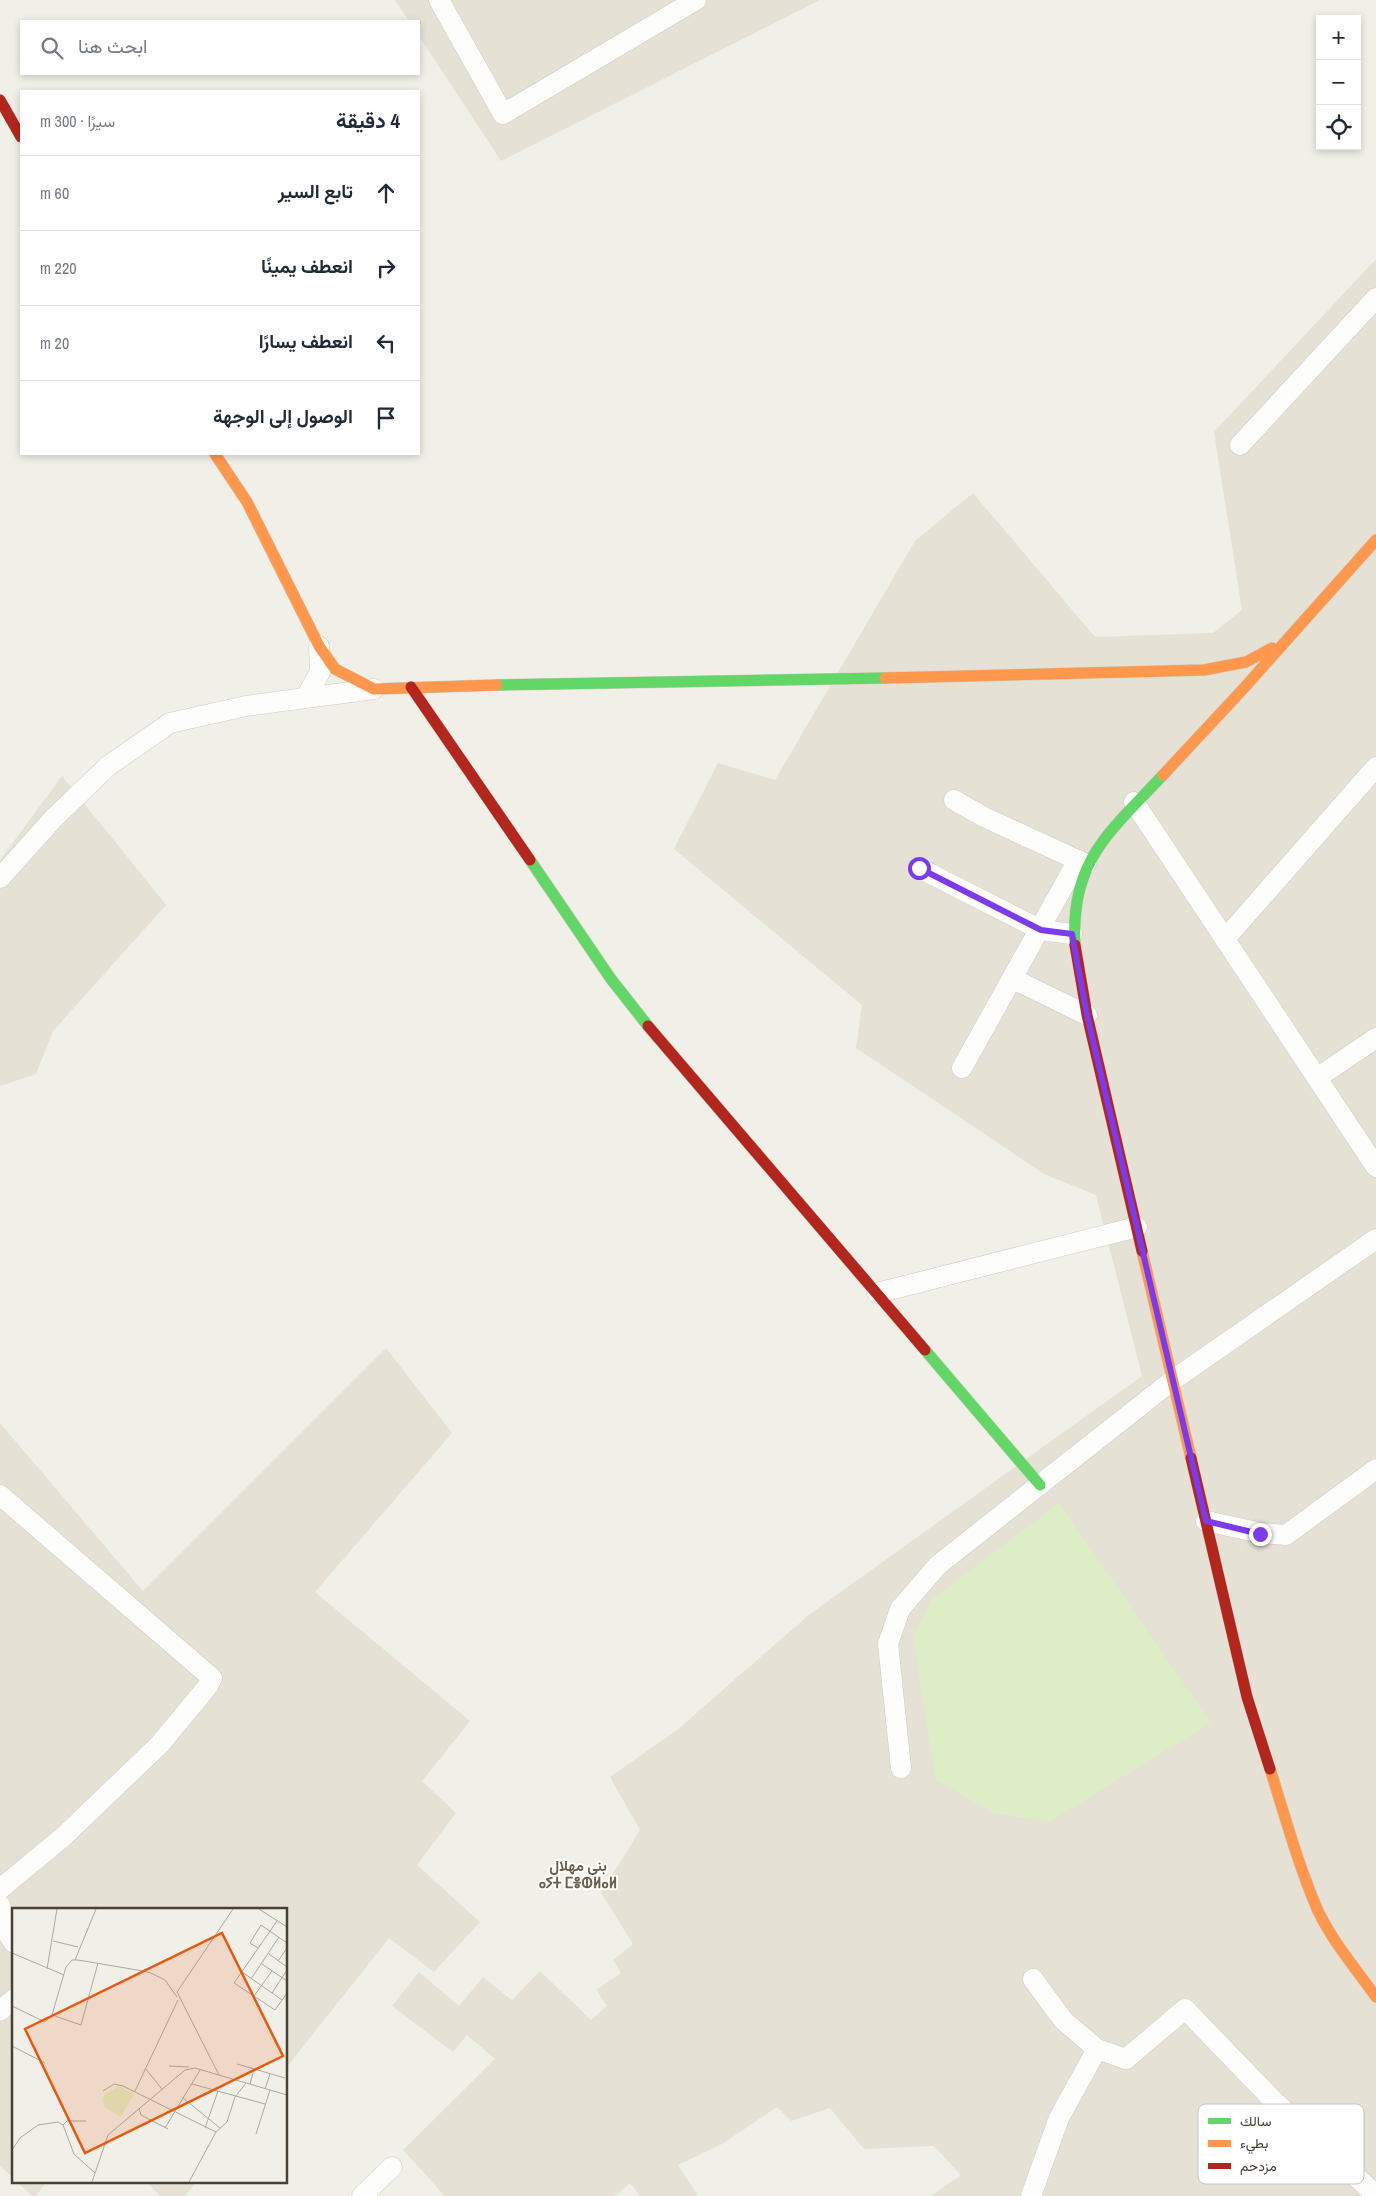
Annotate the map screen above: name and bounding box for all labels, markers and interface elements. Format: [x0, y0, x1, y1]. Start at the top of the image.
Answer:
map controls [1316, 15, 1361, 150]
button: + [1316, 15, 1361, 60]
search box [20, 20, 420, 75]
text: ابحث هنا [78, 33, 148, 59]
icon: search [38, 34, 66, 62]
button: − [1316, 60, 1361, 105]
button: locate [1316, 105, 1361, 150]
text: 4 دقيقة [336, 106, 400, 135]
text: سيرًا · 300 m [40, 110, 115, 132]
text: تابع السير [278, 178, 353, 204]
icon: ahead [372, 179, 400, 207]
text: 60 m [40, 182, 69, 204]
text: انعطف يمينًا [261, 253, 353, 279]
icon: right [372, 254, 400, 282]
text: 220 m [40, 257, 76, 279]
text: انعطف يسارًا [259, 328, 353, 354]
icon: left [372, 329, 400, 357]
text: 20 m [40, 332, 69, 354]
text: الوصول إلى الوجهة [213, 403, 353, 429]
icon: arrive [372, 404, 400, 432]
route start [908, 857, 931, 880]
route end [1249, 1523, 1272, 1546]
district label: بني مهلال ⴰⵢⵜ ⵎⴻⵀⵍⴰⵍ [539, 1855, 617, 1893]
inset map [12, 1908, 288, 2184]
legend [1198, 2104, 1364, 2184]
text: سالك [1240, 2112, 1271, 2130]
text: بطيء [1240, 2134, 1268, 2155]
text: مزدحم [1240, 2157, 1277, 2175]

